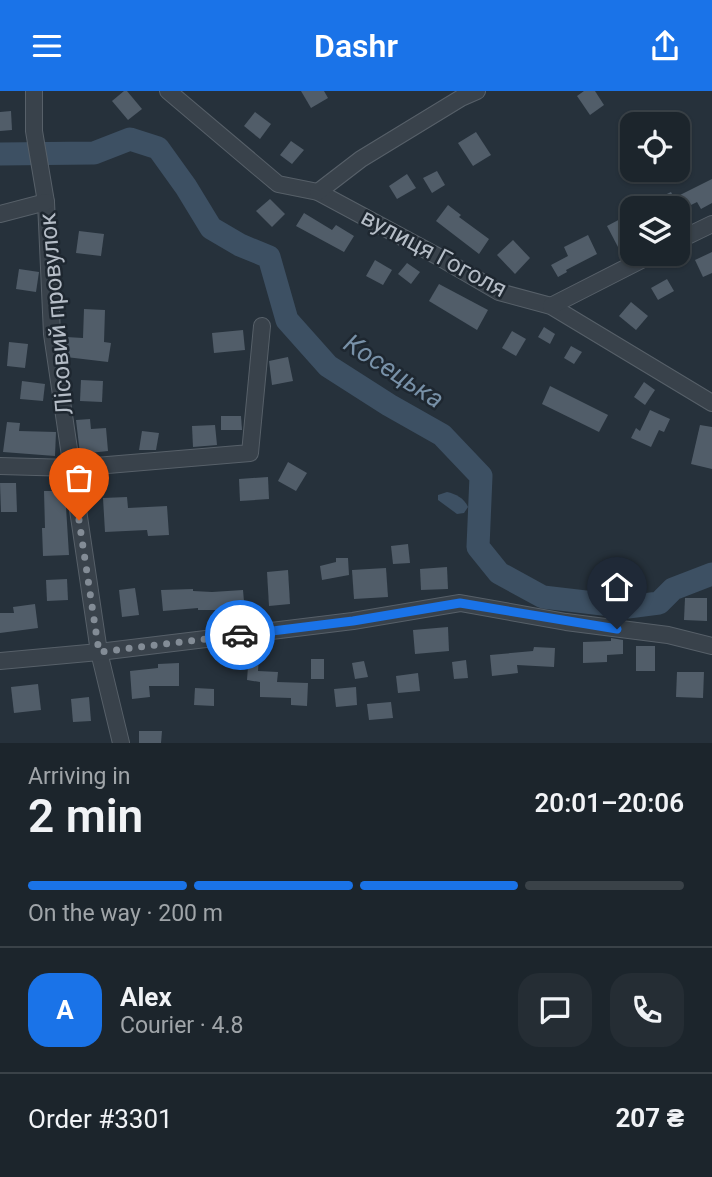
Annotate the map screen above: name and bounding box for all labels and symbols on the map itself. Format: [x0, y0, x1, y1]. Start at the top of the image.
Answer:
street label: вулиця Гоголя [356, 203, 512, 303]
street label: Лісовий провулок [33, 212, 79, 416]
water label: Косецька [339, 328, 449, 414]
pin [49, 448, 109, 520]
pin [587, 557, 647, 629]
courier [205, 600, 275, 670]

